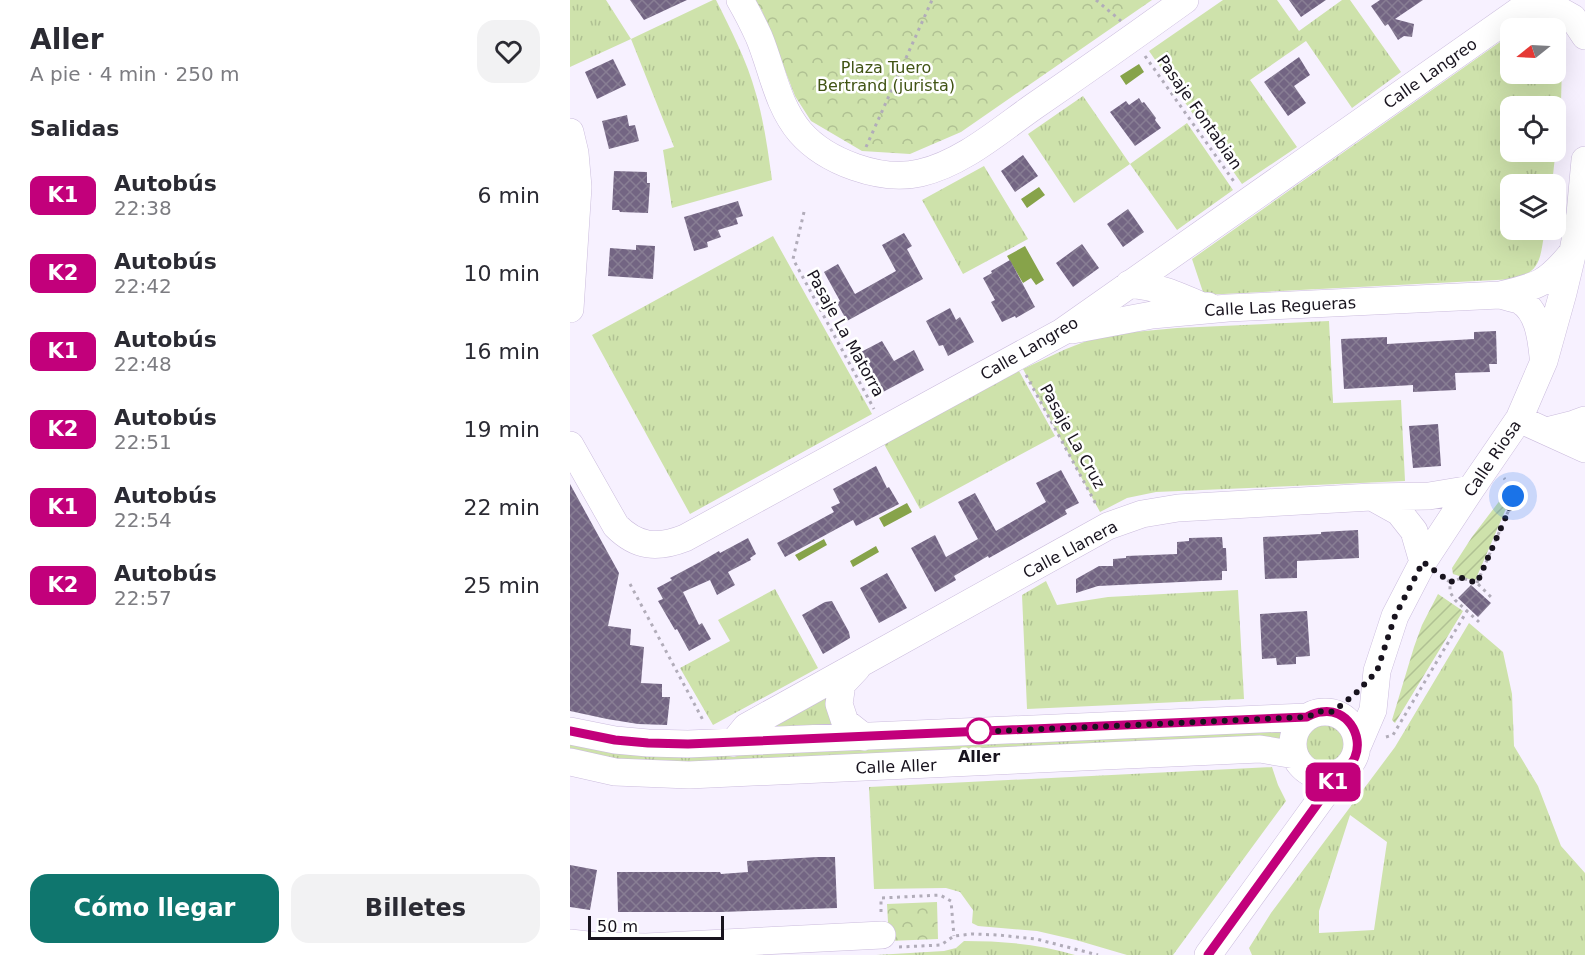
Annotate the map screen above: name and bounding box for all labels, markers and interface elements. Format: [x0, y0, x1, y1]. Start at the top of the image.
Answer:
north arrow [1500, 18, 1566, 84]
map controls [1500, 18, 1566, 240]
button: heart [477, 20, 540, 83]
text: Aller [30, 23, 104, 56]
street label: Calle Langreo [1380, 34, 1481, 113]
street label: Pasaje Fontabian [1153, 51, 1246, 173]
park label: Plaza Tuero Bertrand (jurista) [817, 58, 955, 95]
text: A pie · 4 min · 250 m [30, 62, 240, 86]
button: locate [1500, 96, 1566, 162]
text: Salidas [30, 116, 119, 141]
text: Autobús [114, 171, 217, 196]
button: layers [1500, 174, 1566, 240]
text: K1 [48, 183, 78, 207]
text: 6 min [478, 183, 540, 208]
text: 22:38 [114, 196, 172, 220]
text: Autobús [114, 249, 217, 274]
text: K2 [48, 261, 78, 285]
text: 10 min [464, 261, 540, 286]
street label: Pasaje La Matorra [803, 266, 888, 400]
text: 22:42 [114, 274, 172, 298]
street label: Calle Las Regueras [1204, 293, 1356, 320]
street label: Calle Langreo [977, 313, 1081, 384]
text: Autobús [114, 327, 217, 352]
text: K1 [48, 339, 78, 363]
text: 16 min [464, 339, 540, 364]
text: 22:48 [114, 352, 172, 376]
street label: Pasaje La Cruz [1036, 381, 1109, 492]
text: Autobús [114, 405, 217, 430]
street label: Calle Riosa [1460, 416, 1525, 500]
text: K2 [48, 417, 78, 441]
text: 19 min [464, 417, 540, 442]
text: 22:51 [114, 430, 172, 454]
your location [1498, 481, 1528, 511]
text: Autobús [114, 483, 217, 508]
text: K1 [48, 495, 78, 519]
text: 22 min [464, 495, 540, 520]
text: 22:54 [114, 508, 172, 532]
street label: Calle Llanera [1020, 517, 1121, 582]
text: Autobús [114, 561, 217, 586]
text: K2 [48, 573, 78, 597]
text: 25 min [464, 573, 540, 598]
text: 22:57 [114, 586, 172, 610]
marker: Aller [966, 718, 992, 744]
place label: Aller [958, 747, 1000, 766]
street label: Calle Aller [855, 756, 937, 777]
line badge: K1 [1306, 762, 1360, 802]
text: K1 [1318, 770, 1348, 794]
button: Cómo llegar [30, 874, 279, 943]
button: Billetes [291, 874, 540, 943]
scale bar [588, 913, 724, 940]
text: 50 m [597, 917, 638, 936]

